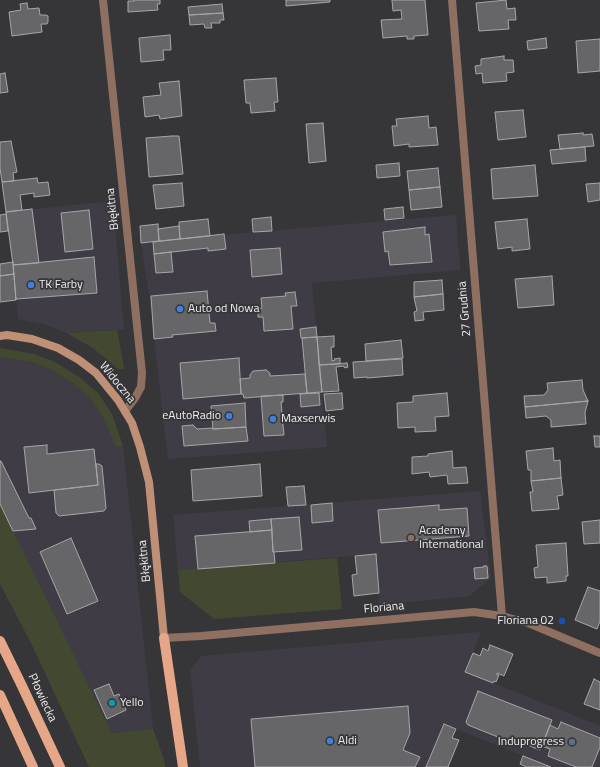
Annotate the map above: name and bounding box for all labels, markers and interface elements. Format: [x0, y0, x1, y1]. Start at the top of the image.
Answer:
street label: Błękitna [104, 187, 122, 231]
place label: TK Farby [39, 278, 83, 292]
marker: TK Farby [26, 280, 36, 290]
street label: 27 Grudnia [455, 281, 475, 337]
place label: Auto od Nowa [188, 302, 259, 316]
marker: Auto od Nowa [175, 304, 185, 314]
street label: Widoczna [96, 359, 138, 407]
place label: eAutoRadio [162, 409, 221, 423]
marker: eAutoRadio [224, 411, 234, 421]
place label: Maxserwis [281, 412, 336, 426]
marker: Maxserwis [268, 414, 278, 424]
place label: Academy International [419, 524, 484, 552]
marker: Academy International [406, 533, 416, 543]
street label: Błękitna [136, 539, 154, 583]
street label: Floriana [363, 599, 405, 617]
place label: Floriana 02 [497, 614, 554, 628]
marker: Floriana 02 [557, 616, 567, 626]
street label: Płowiecka [25, 671, 59, 725]
place label: Yello [120, 696, 144, 710]
marker: Yello [107, 698, 117, 708]
place label: Aldi [338, 734, 357, 748]
place label: Induprogress [498, 735, 564, 749]
marker: Aldi [325, 736, 335, 746]
marker: Induprogress [567, 737, 577, 747]

